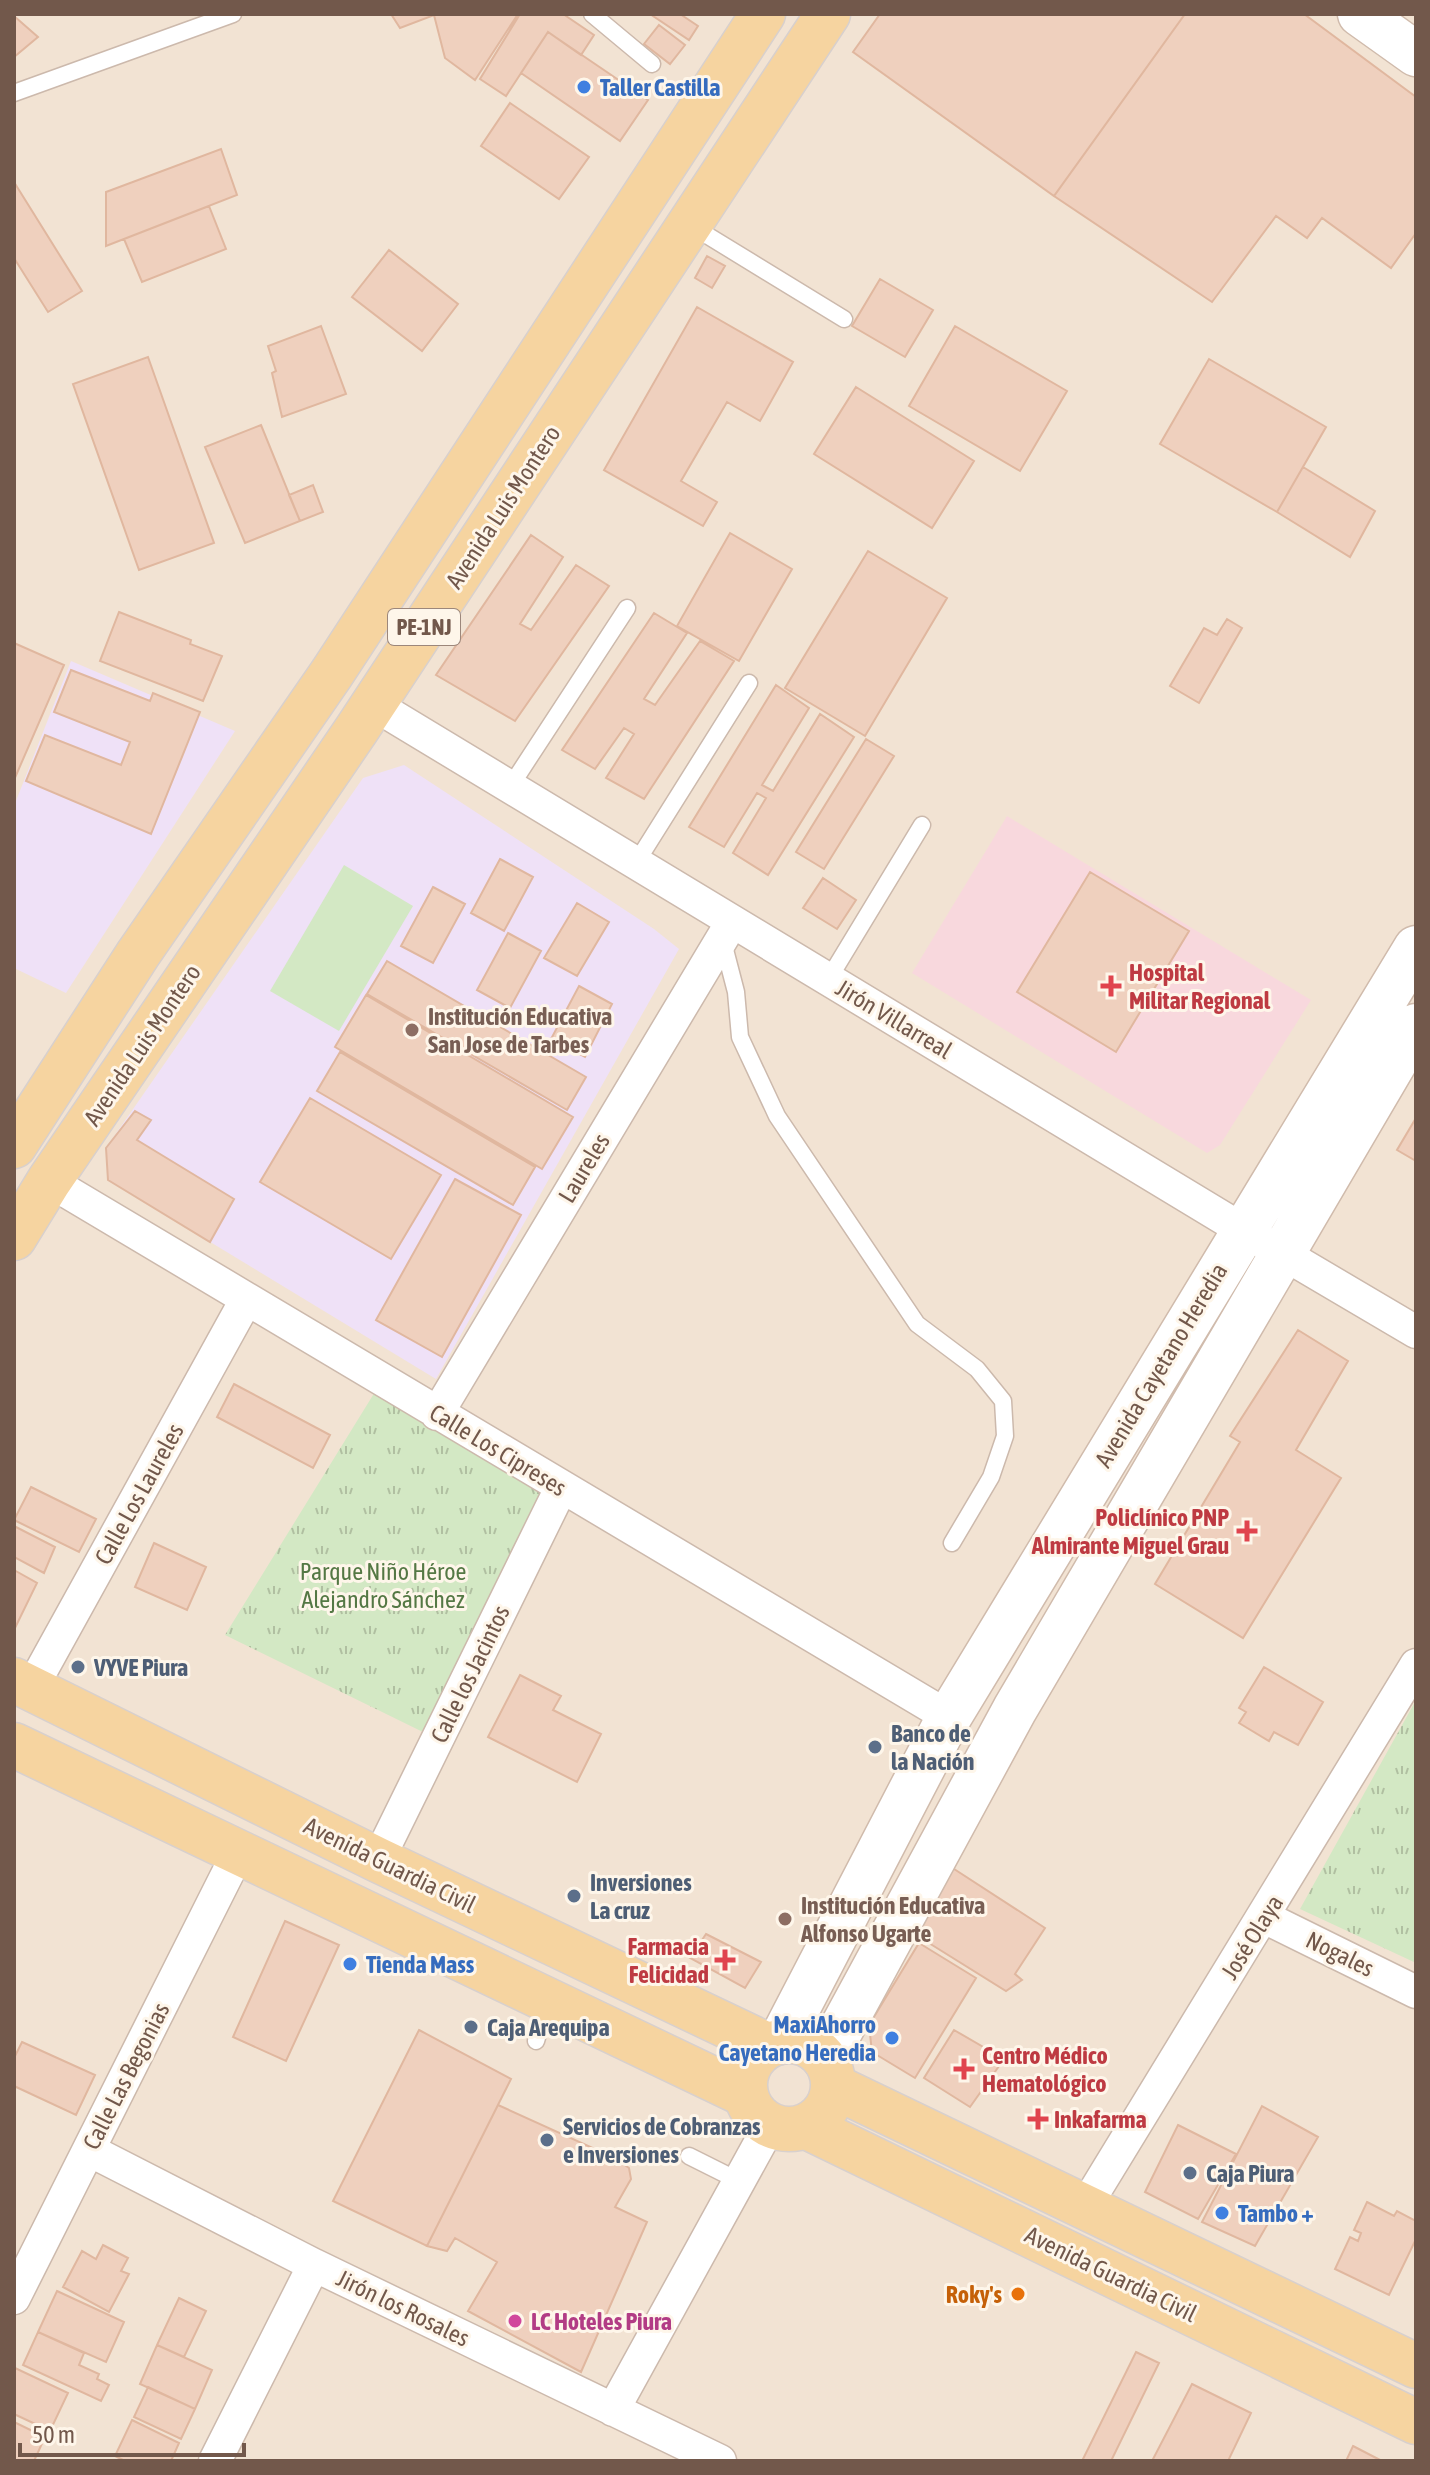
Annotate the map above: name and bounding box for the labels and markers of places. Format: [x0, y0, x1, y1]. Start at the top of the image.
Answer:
place label: Taller Castilla [600, 74, 721, 101]
marker: Taller Castilla [575, 78, 593, 96]
place label: Hospital Militar Regional [1129, 959, 1271, 1014]
marker: Hospital Militar Regional [1100, 975, 1122, 997]
place label: Institución Educativa San Jose de Tarbes [428, 1003, 612, 1058]
marker: Institución Educativa San Jose de Tarbes [403, 1021, 421, 1039]
place label: Policlínico PNP Almirante Miguel Grau [1031, 1504, 1229, 1559]
marker: Policlínico PNP Almirante Miguel Grau [1236, 1520, 1258, 1542]
place label: VYVE Piura [93, 1654, 188, 1681]
marker: VYVE Piura [69, 1658, 87, 1676]
place label: Banco de la Nación [891, 1720, 974, 1775]
marker: Banco de la Nación [866, 1738, 884, 1756]
place label: Inversiones La cruz [590, 1869, 692, 1924]
marker: Inversiones La cruz [565, 1887, 583, 1905]
place label: Institución Educativa Alfonso Ugarte [800, 1892, 985, 1947]
marker: Institución Educativa Alfonso Ugarte [776, 1910, 794, 1928]
place label: Farmacia Felicidad [628, 1933, 709, 1988]
place label: Tienda Mass [366, 1951, 475, 1978]
marker: Farmacia Felicidad [716, 1951, 734, 1969]
marker: Tienda Mass [341, 1955, 359, 1973]
place label: MaxiAhorro Cayetano Heredia [718, 2011, 876, 2066]
place label: Caja Arequipa [487, 2014, 610, 2041]
marker: Caja Arequipa [462, 2018, 480, 2036]
marker: MaxiAhorro Cayetano Heredia [883, 2029, 901, 2047]
place label: Centro Médico Hematológico [982, 2042, 1108, 2097]
marker: Centro Médico Hematológico [953, 2058, 975, 2080]
place label: Inkafarma [1054, 2106, 1147, 2133]
marker: Inkafarma [1029, 2110, 1047, 2128]
place label: Servicios de Cobranzas e Inversiones [563, 2113, 761, 2168]
marker: Servicios de Cobranzas e Inversiones [538, 2131, 556, 2149]
place label: Caja Piura [1206, 2160, 1294, 2187]
marker: Caja Piura [1181, 2164, 1199, 2182]
place label: Tambo + [1238, 2200, 1314, 2227]
marker: Tambo + [1213, 2204, 1231, 2222]
place label: Roky's [946, 2281, 1003, 2308]
marker: Roky's [1009, 2285, 1027, 2303]
place label: LC Hoteles Piura [531, 2308, 672, 2335]
marker: LC Hoteles Piura [506, 2312, 524, 2330]

